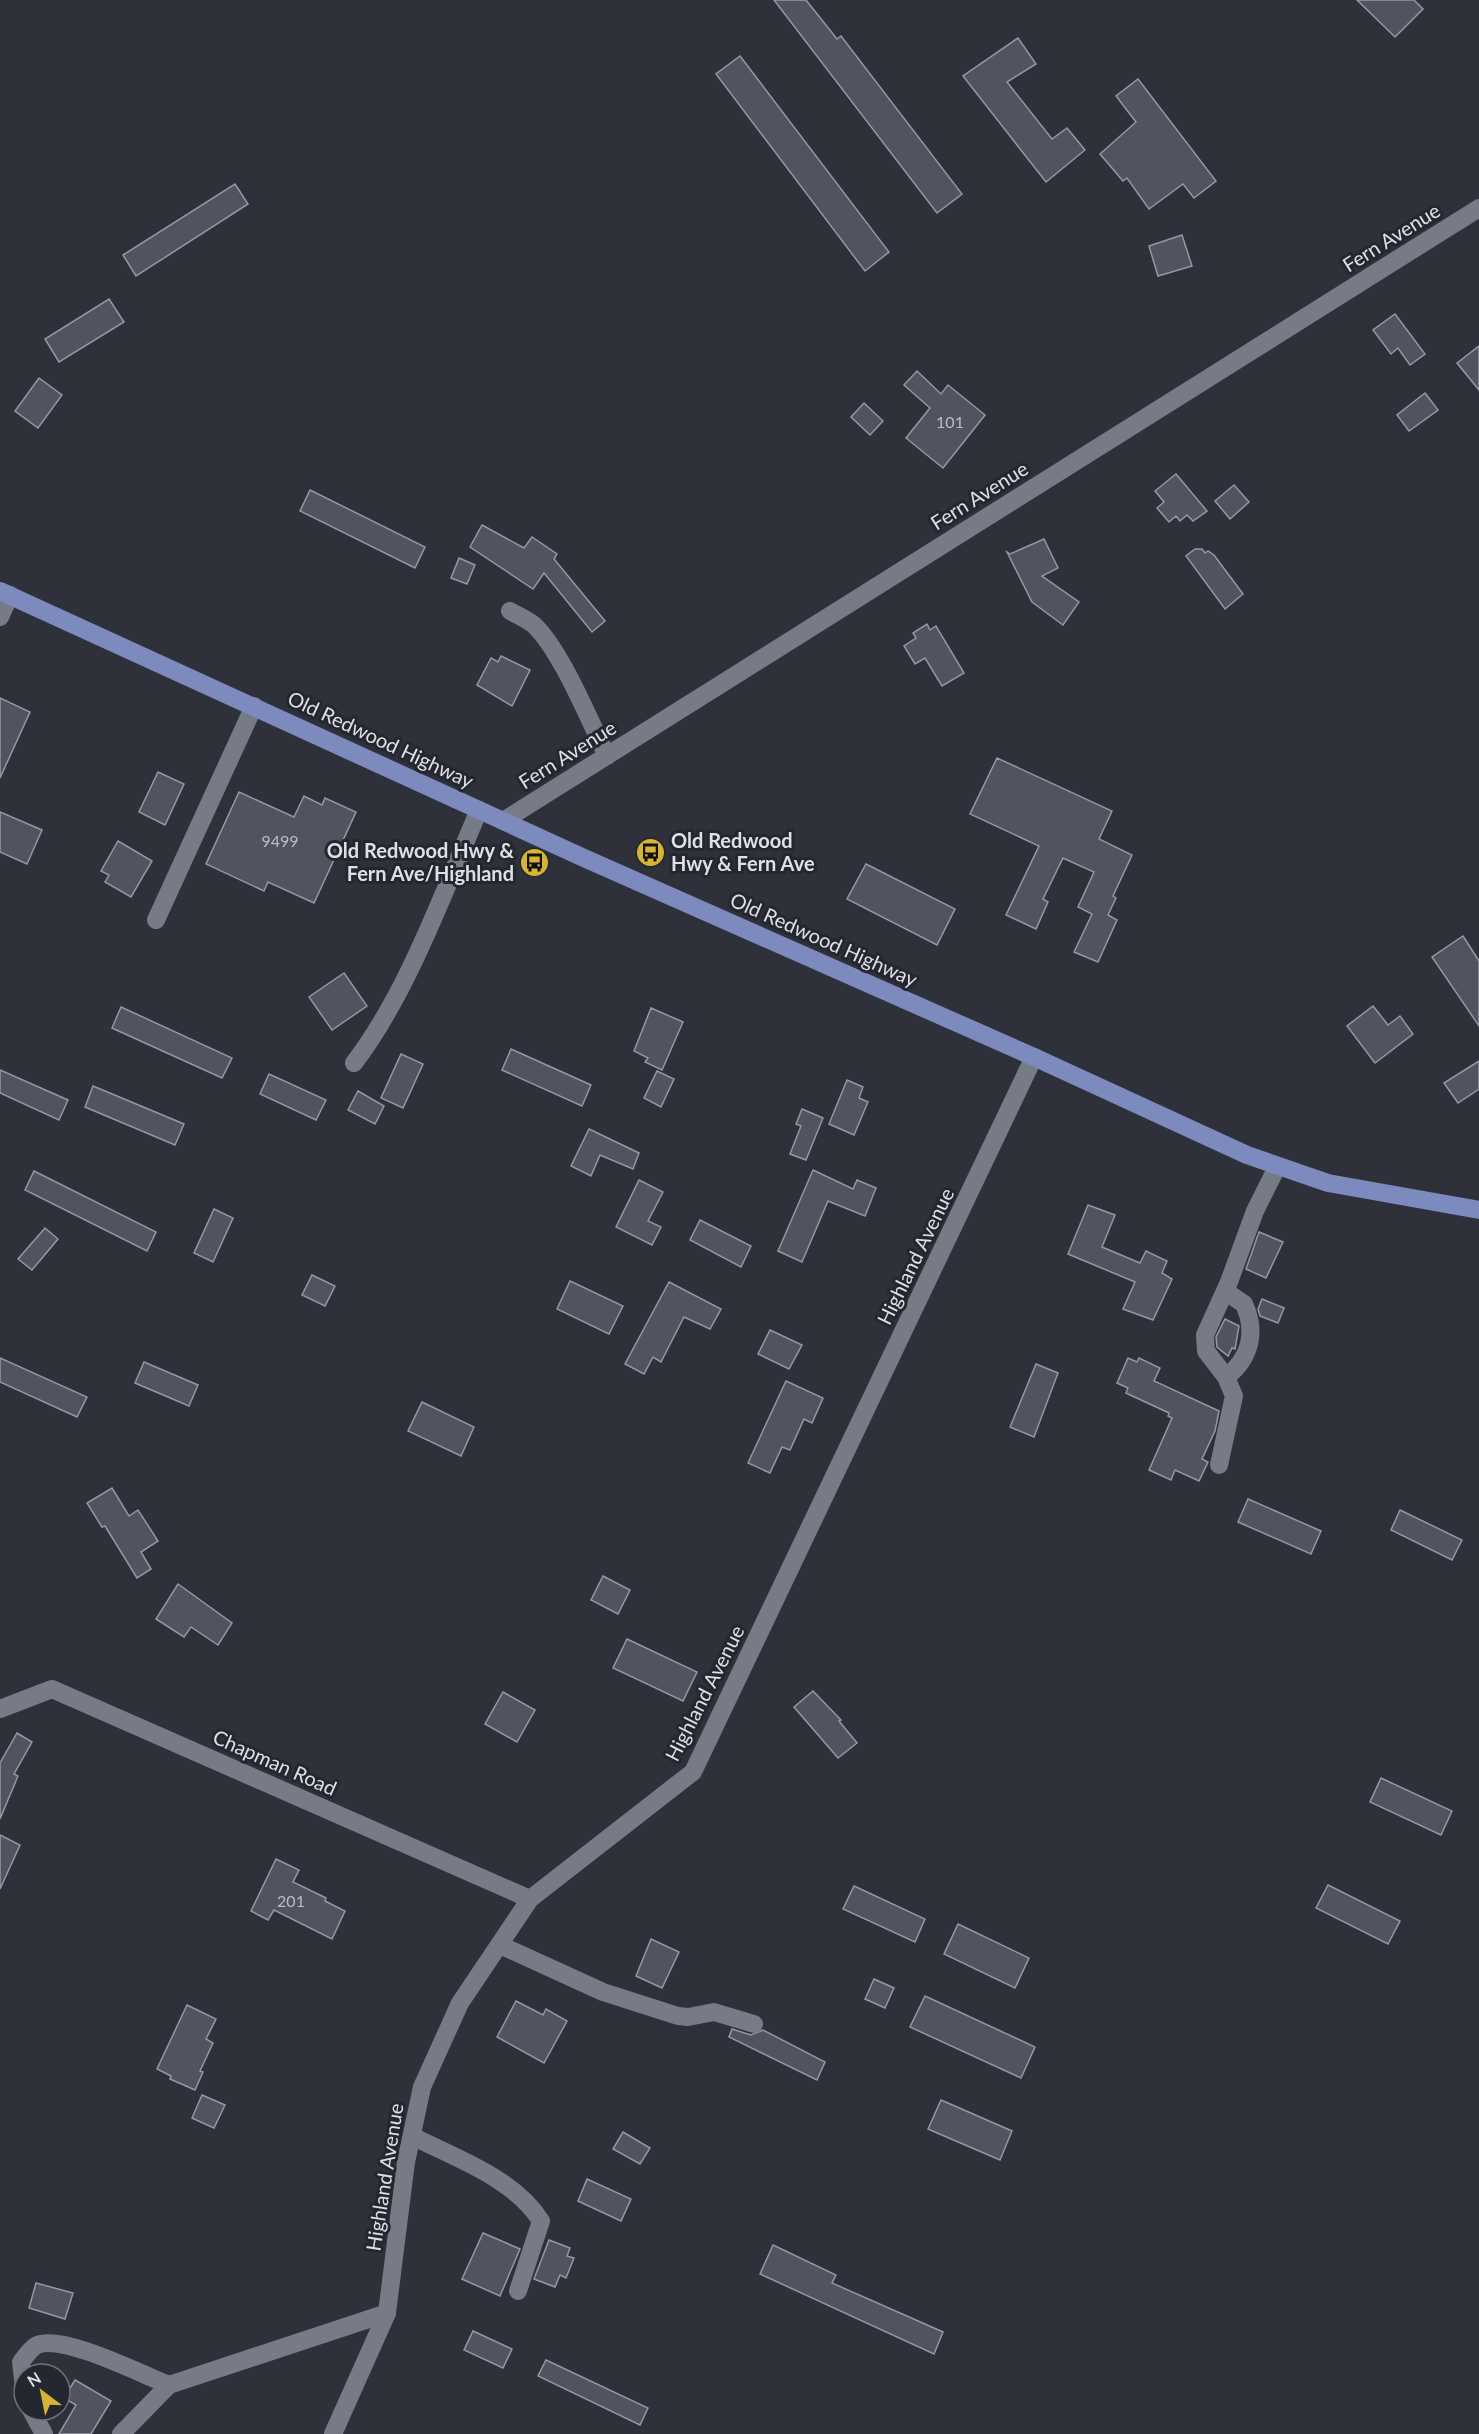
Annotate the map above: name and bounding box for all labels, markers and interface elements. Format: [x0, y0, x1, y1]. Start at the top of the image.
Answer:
street label: Fern Avenue [1338, 198, 1444, 276]
house number: 101 [936, 412, 964, 431]
street label: Fern Avenue [926, 456, 1032, 534]
street label: Old Redwood Highway [284, 685, 478, 793]
street label: Fern Avenue [514, 715, 620, 793]
place label: Old Redwood Hwy & Fern Ave [671, 828, 815, 875]
house number: 9499 [261, 831, 299, 850]
bus stop icon: Old Redwood Hwy & Fern Ave [634, 836, 666, 868]
place label: Old Redwood Hwy & Fern Ave/Highland [327, 838, 515, 885]
bus stop icon: Old Redwood Hwy & Fern Ave/Highland [519, 846, 551, 878]
street label: Old Redwood Highway [727, 887, 922, 991]
street label: Highland Avenue [872, 1184, 958, 1328]
street label: Highland Avenue [659, 1621, 749, 1765]
street label: Chapman Road [210, 1724, 340, 1800]
house number: 201 [277, 1891, 305, 1910]
street label: Highland Avenue [360, 2101, 408, 2253]
north arrow [12, 2362, 72, 2422]
text: N [24, 2368, 44, 2390]

